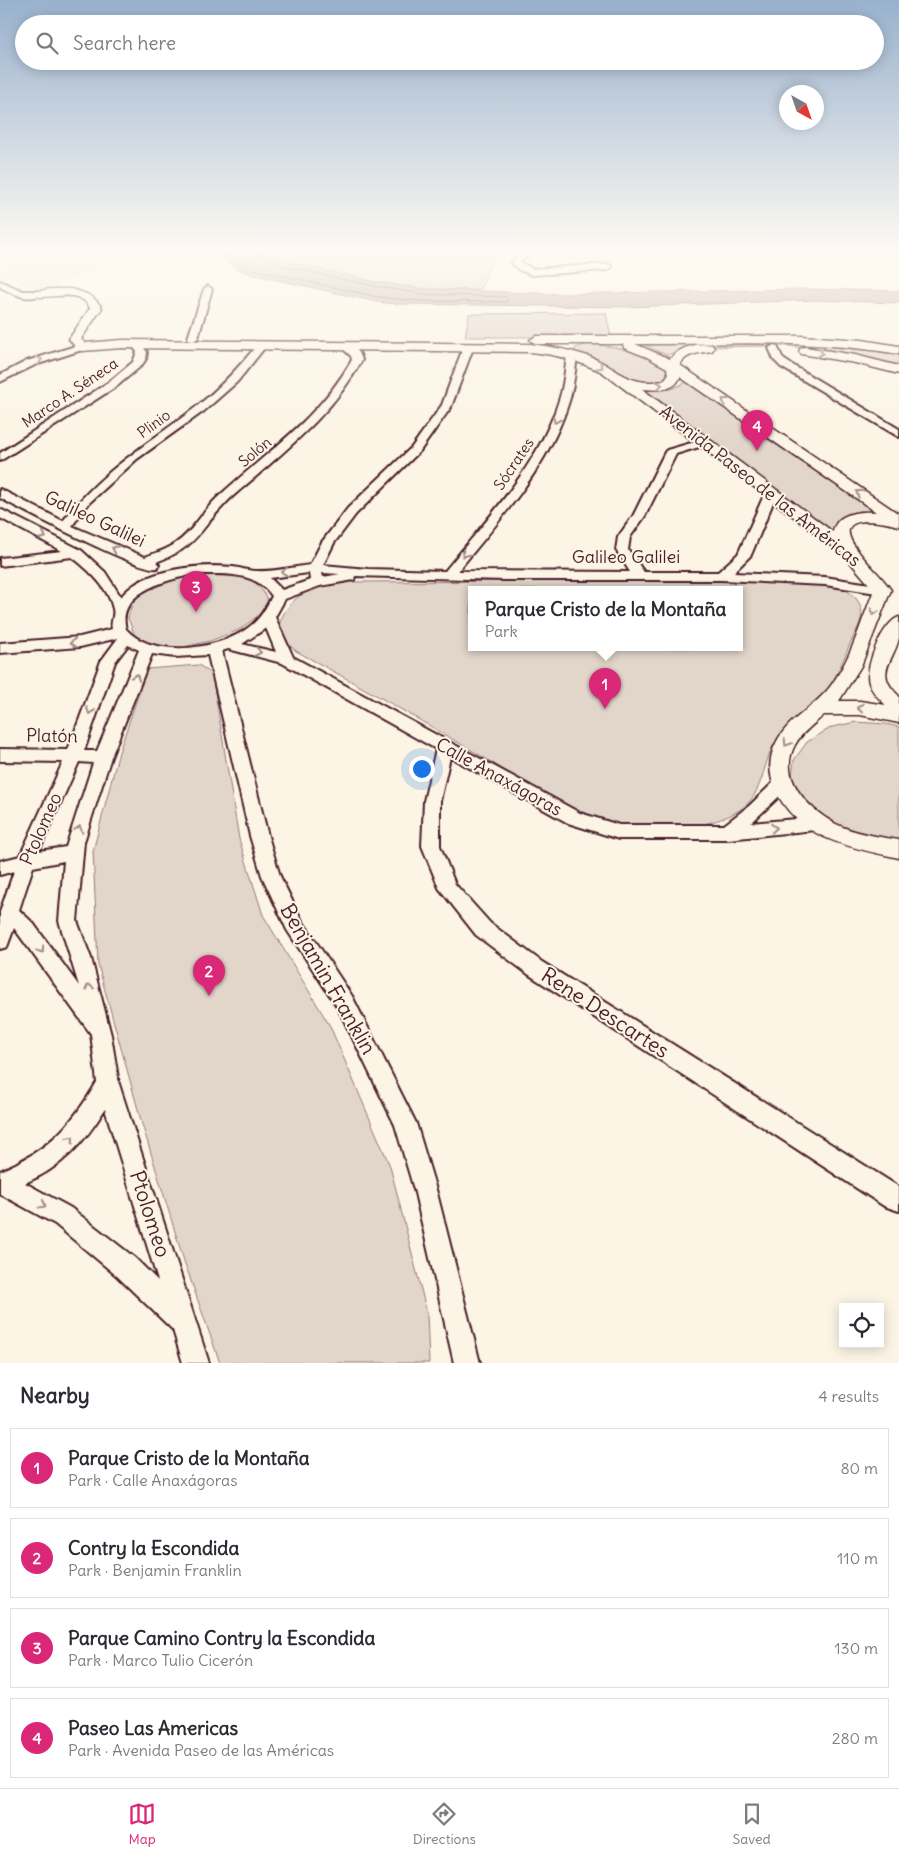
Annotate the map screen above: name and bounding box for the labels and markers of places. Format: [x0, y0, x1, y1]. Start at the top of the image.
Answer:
pin: 4 [741, 410, 773, 451]
pin: 3 [180, 571, 212, 612]
pin: 1 [589, 668, 621, 709]
pin: 2 [193, 955, 225, 996]

